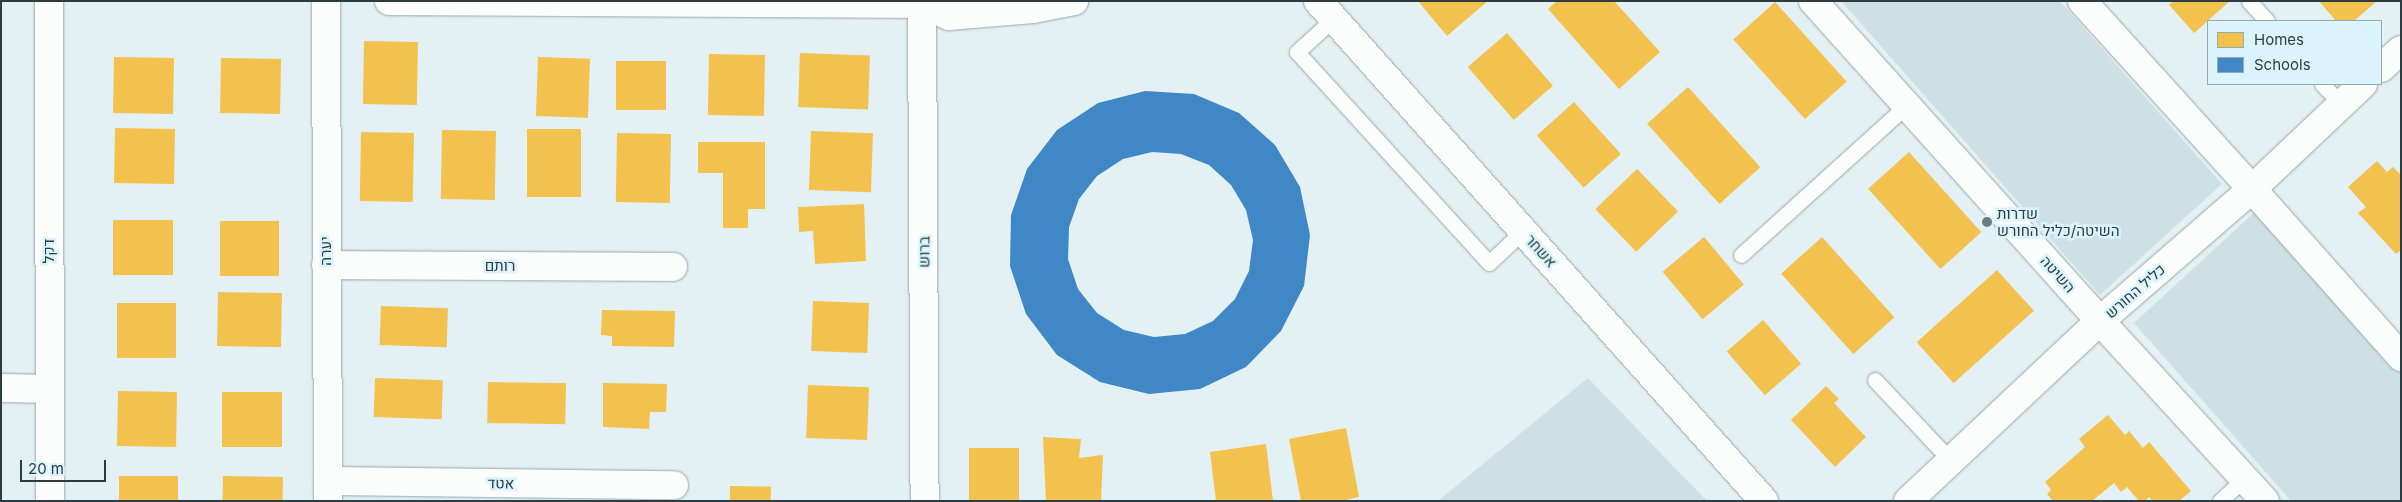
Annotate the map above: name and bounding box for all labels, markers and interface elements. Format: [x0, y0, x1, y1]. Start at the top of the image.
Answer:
legend [2207, 20, 2382, 85]
text: Homes [2254, 30, 2304, 49]
text: Schools [2254, 55, 2311, 74]
place label: שדרות השיטה/כליל החורש [1997, 204, 2120, 239]
marker: שדרות השיטה/כליל החורש [1981, 216, 1993, 228]
street label: אשחר [1522, 231, 1560, 271]
street label: יערה [317, 236, 335, 266]
street label: ברוש [915, 236, 933, 268]
street label: דקל [40, 239, 58, 263]
street label: השיטה [2037, 252, 2079, 296]
street label: רותם [485, 257, 515, 275]
street label: כליל החורש [2101, 260, 2169, 322]
scale bar [22, 450, 109, 482]
text: 20 m [28, 459, 64, 478]
street label: אטד [488, 474, 514, 492]

